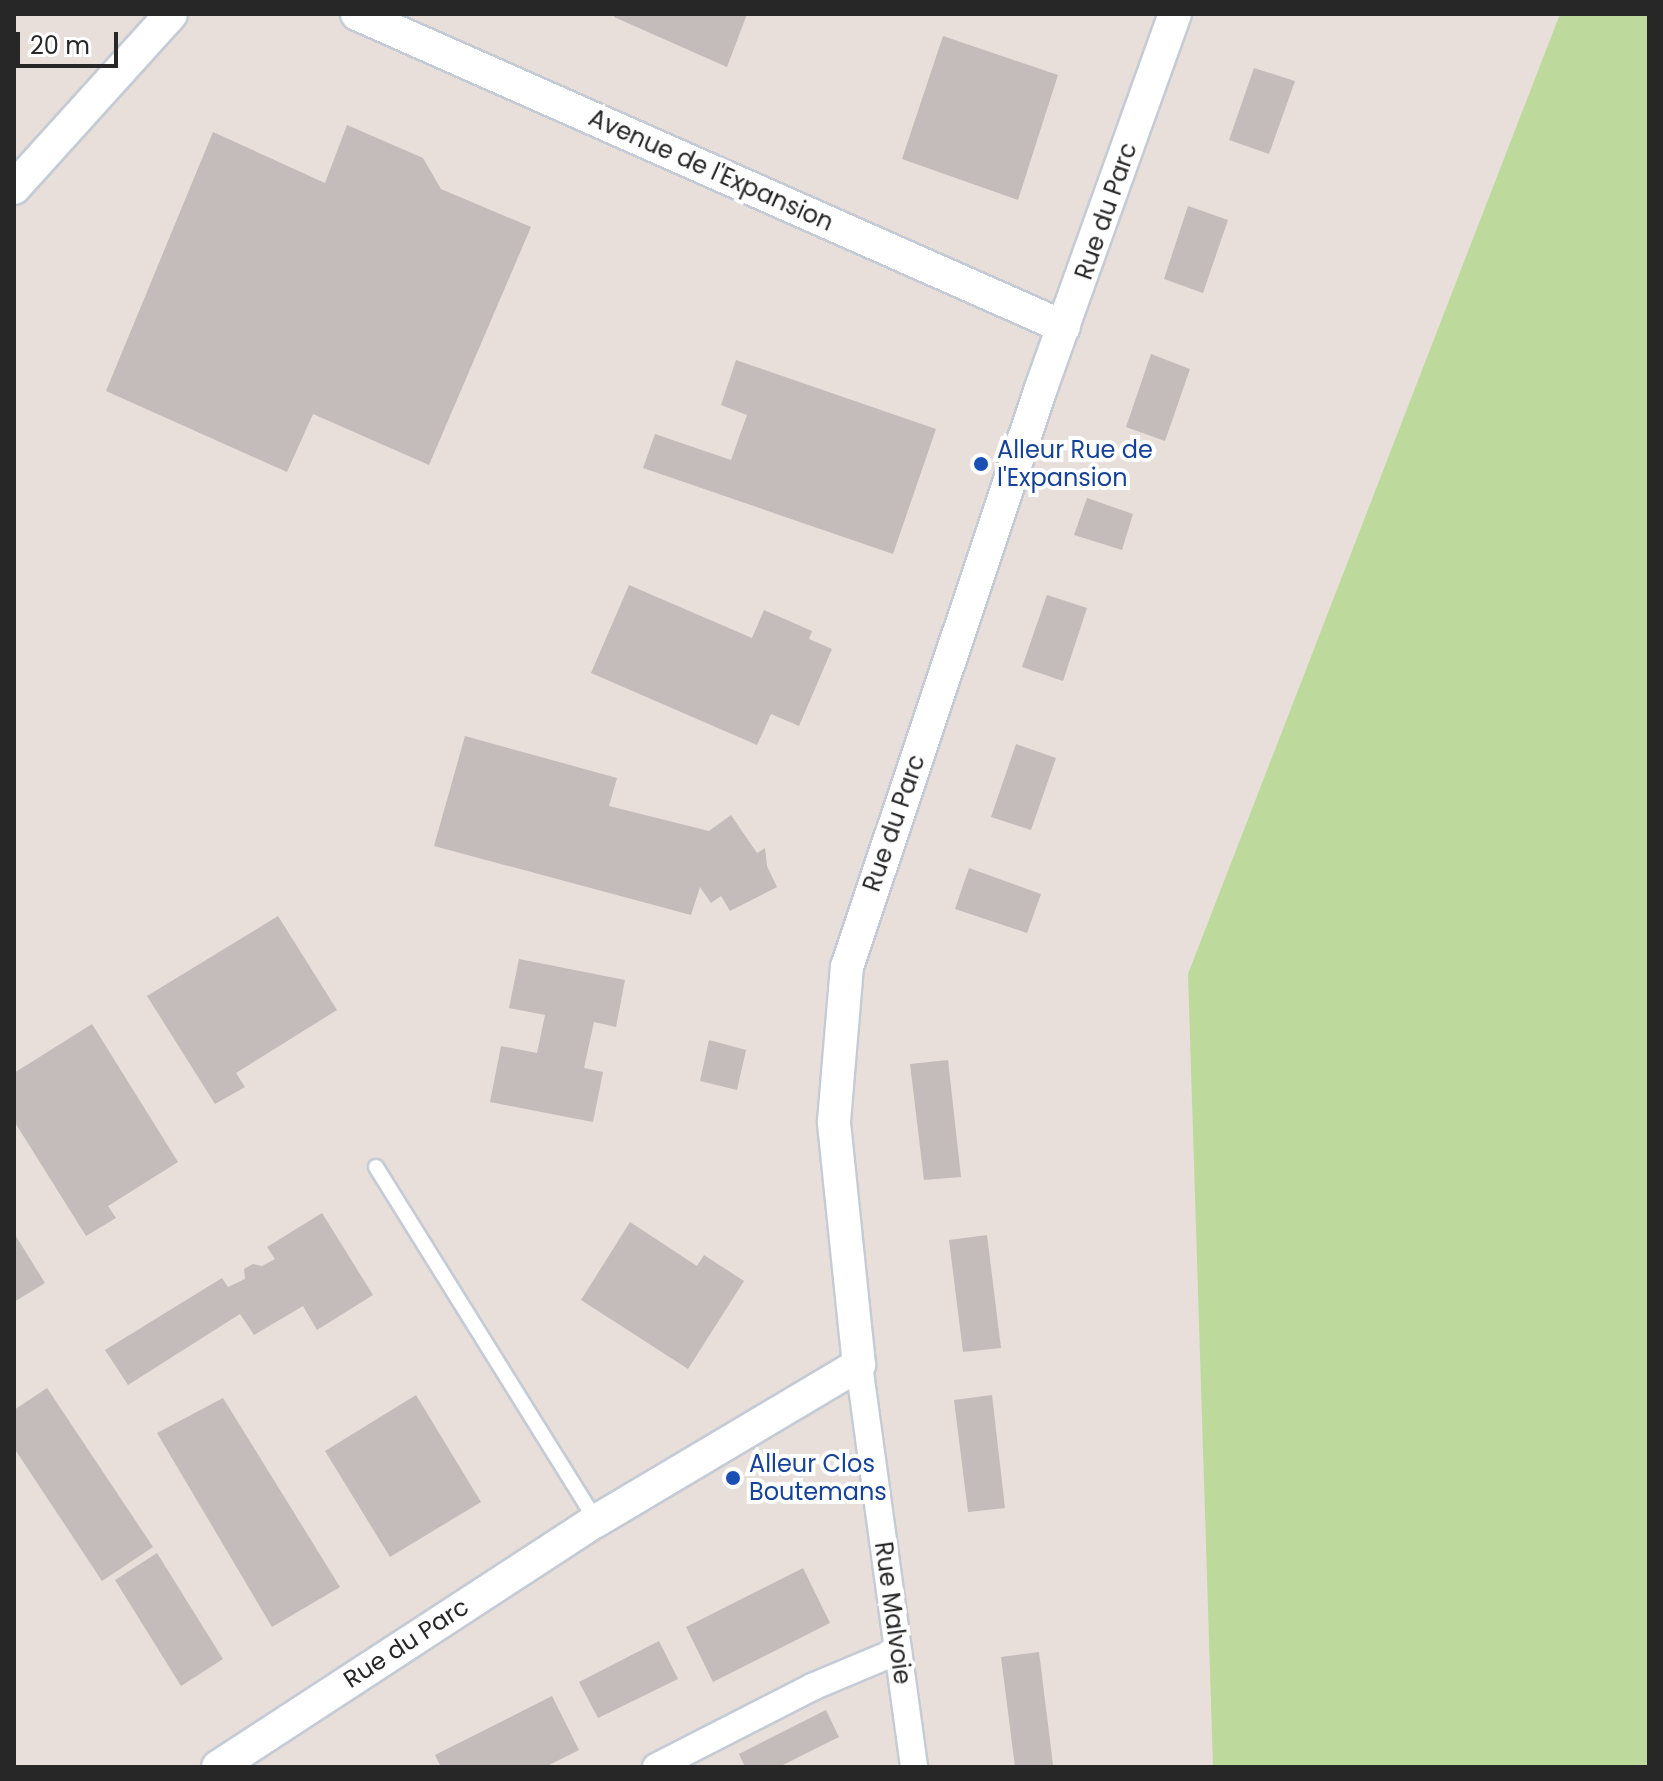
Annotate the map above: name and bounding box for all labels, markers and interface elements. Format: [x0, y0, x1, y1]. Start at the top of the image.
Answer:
scale bar [20, 16, 122, 66]
text: 20 m [30, 29, 90, 62]
street label: Avenue de l'Expansion [584, 103, 838, 237]
street label: Rue du Parc [1069, 139, 1143, 283]
place label: Alleur Rue de l'Expansion [997, 436, 1153, 492]
marker: Alleur Rue de l'Expansion [972, 455, 990, 473]
street label: Rue du Parc [857, 751, 931, 895]
place label: Alleur Clos Boutemans [749, 1450, 887, 1506]
marker: Alleur Clos Boutemans [724, 1469, 742, 1487]
street label: Rue Malvoie [869, 1540, 917, 1686]
street label: Rue du Parc [338, 1592, 474, 1694]

